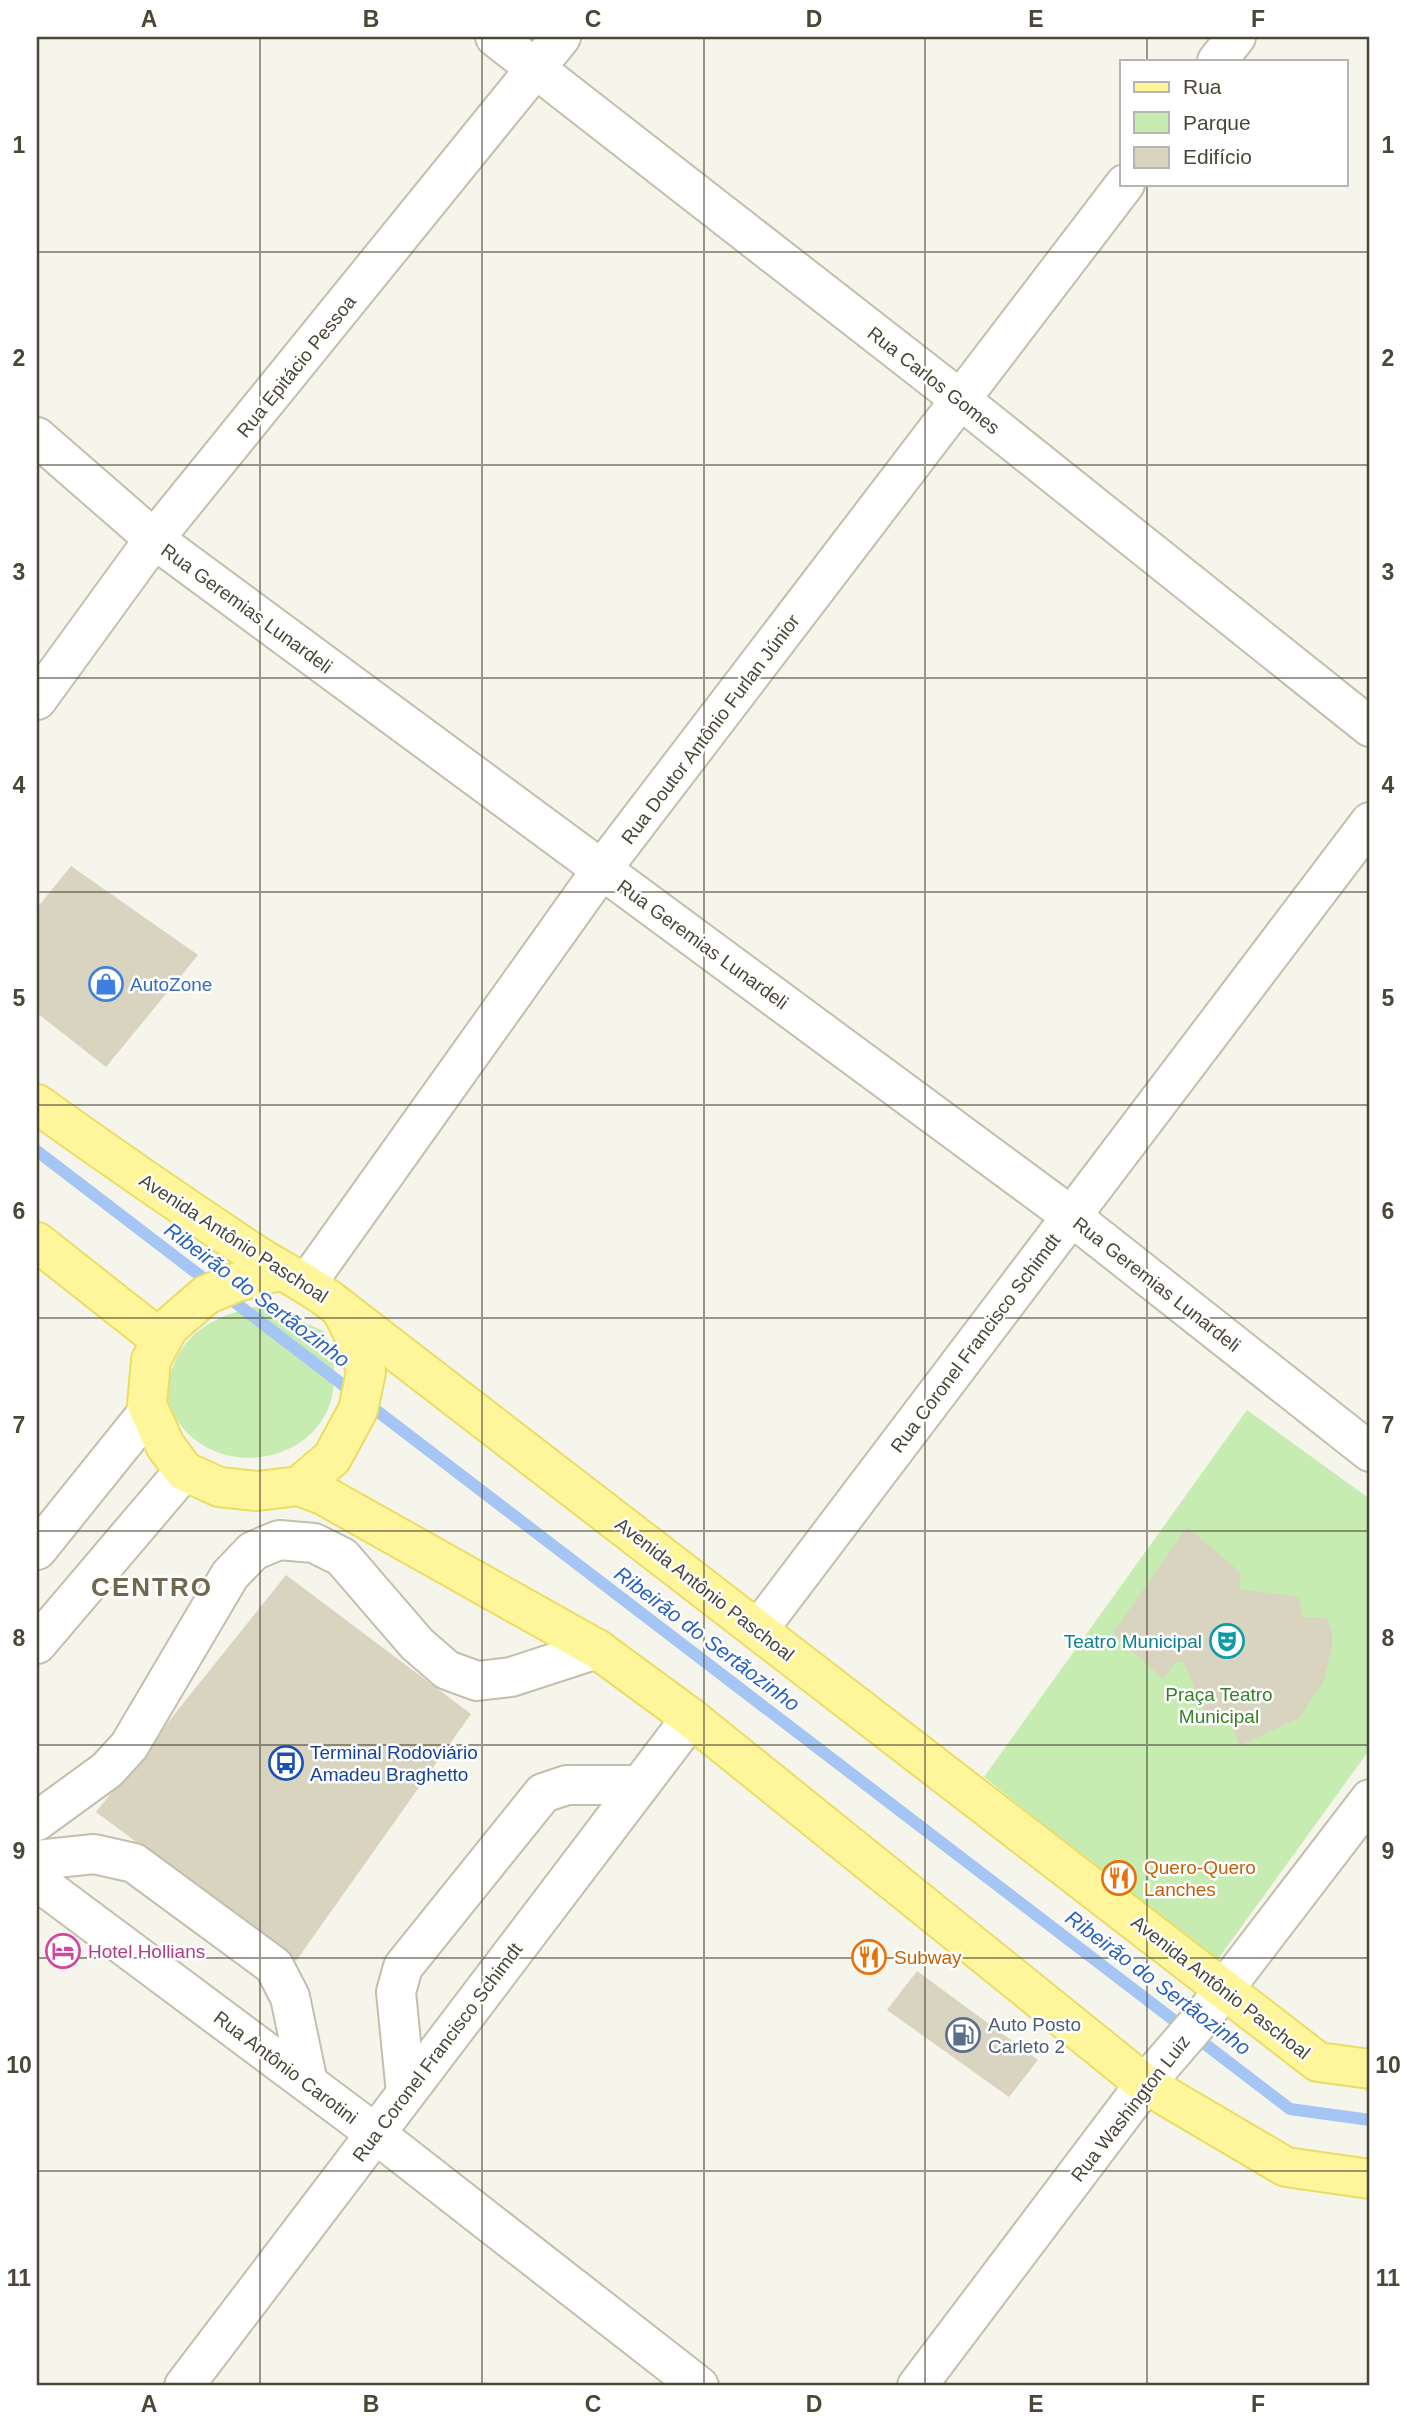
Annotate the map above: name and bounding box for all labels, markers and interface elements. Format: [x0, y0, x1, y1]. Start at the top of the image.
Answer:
text: A [141, 6, 157, 32]
text: B [363, 6, 379, 32]
text: C [585, 6, 601, 32]
text: D [806, 6, 822, 32]
text: E [1028, 6, 1044, 32]
text: F [1251, 6, 1265, 32]
legend [1120, 60, 1348, 186]
text: Rua [1183, 75, 1222, 98]
text: Parque [1183, 111, 1251, 134]
text: 1 [13, 132, 26, 158]
text: 1 [1382, 132, 1395, 158]
text: Edifício [1183, 145, 1252, 168]
street label: Rua Epitácio Pessoa [233, 291, 360, 441]
street label: Rua Carlos Gomes [864, 322, 1004, 438]
text: 2 [13, 345, 25, 371]
text: 2 [1382, 345, 1394, 371]
street label: Rua Geremias Lunardeli [157, 539, 336, 677]
text: 3 [13, 559, 25, 585]
text: 3 [1382, 559, 1394, 585]
street label: Rua Doutor Antônio Furlan Júnior [617, 610, 804, 848]
text: 4 [13, 772, 26, 798]
text: 4 [1382, 772, 1395, 798]
street label: Rua Geremias Lunardeli [613, 875, 792, 1013]
shop icon: AutoZone [87, 965, 125, 1003]
place label: AutoZone [130, 974, 212, 995]
text: 5 [13, 985, 26, 1011]
text: 5 [1382, 985, 1395, 1011]
street label: Avenida Antônio Paschoal [136, 1170, 332, 1307]
text: 6 [13, 1198, 25, 1224]
text: 6 [1382, 1198, 1394, 1224]
street label: Rua Geremias Lunardeli [1069, 1213, 1244, 1356]
water label: Ribeirão do Sertãozinho [160, 1218, 354, 1372]
street label: Rua Coronel Francisco Schimdt [886, 1229, 1065, 1457]
text: 7 [13, 1412, 25, 1438]
text: 7 [1382, 1412, 1394, 1438]
street label: Avenida Antônio Paschoal [611, 1513, 798, 1666]
water label: Ribeirão do Sertãozinho [610, 1562, 804, 1716]
district label: CENTRO [91, 1572, 213, 1602]
theatre icon: Teatro Municipal [1208, 1622, 1246, 1660]
text: 8 [13, 1625, 26, 1651]
text: 8 [1382, 1625, 1395, 1651]
place label: Teatro Municipal [1064, 1631, 1202, 1652]
park label: Praça Teatro Municipal [1165, 1684, 1273, 1727]
place label: Terminal Rodoviário Amadeu Braghetto [310, 1742, 478, 1785]
bus stop icon: Terminal Rodoviário Amadeu Braghetto [267, 1744, 305, 1782]
text: 9 [13, 1838, 25, 1864]
text: 9 [1382, 1838, 1394, 1864]
place label: Quero-Quero Lanches [1144, 1857, 1256, 1900]
restaurant icon: Quero-Quero Lanches [1100, 1859, 1138, 1897]
water label: Ribeirão do Sertãozinho [1061, 1906, 1255, 2060]
street label: Avenida Antônio Paschoal [1127, 1911, 1314, 2064]
hotel icon: Hotel Hollians [44, 1932, 82, 1970]
street label: Rua Coronel Francisco Schimdt [348, 1938, 527, 2166]
restaurant icon: Subway [850, 1938, 888, 1976]
place label: Hotel Hollians [88, 1941, 205, 1962]
place label: Subway [894, 1947, 962, 1968]
street label: Rua Antônio Carotini [210, 2007, 362, 2128]
place label: Auto Posto Carleto 2 [988, 2014, 1081, 2057]
fuel station icon: Auto Posto Carleto 2 [944, 2016, 982, 2054]
street label: Rua Washington Luiz [1067, 2031, 1194, 2186]
text: 10 [6, 2052, 32, 2078]
text: 10 [1375, 2052, 1401, 2078]
text: 11 [7, 2265, 31, 2291]
text: 11 [1376, 2265, 1400, 2291]
text: A [141, 2391, 157, 2417]
text: B [363, 2391, 379, 2417]
text: C [585, 2391, 601, 2417]
text: D [806, 2391, 822, 2417]
text: E [1028, 2391, 1044, 2417]
text: F [1251, 2391, 1265, 2417]

